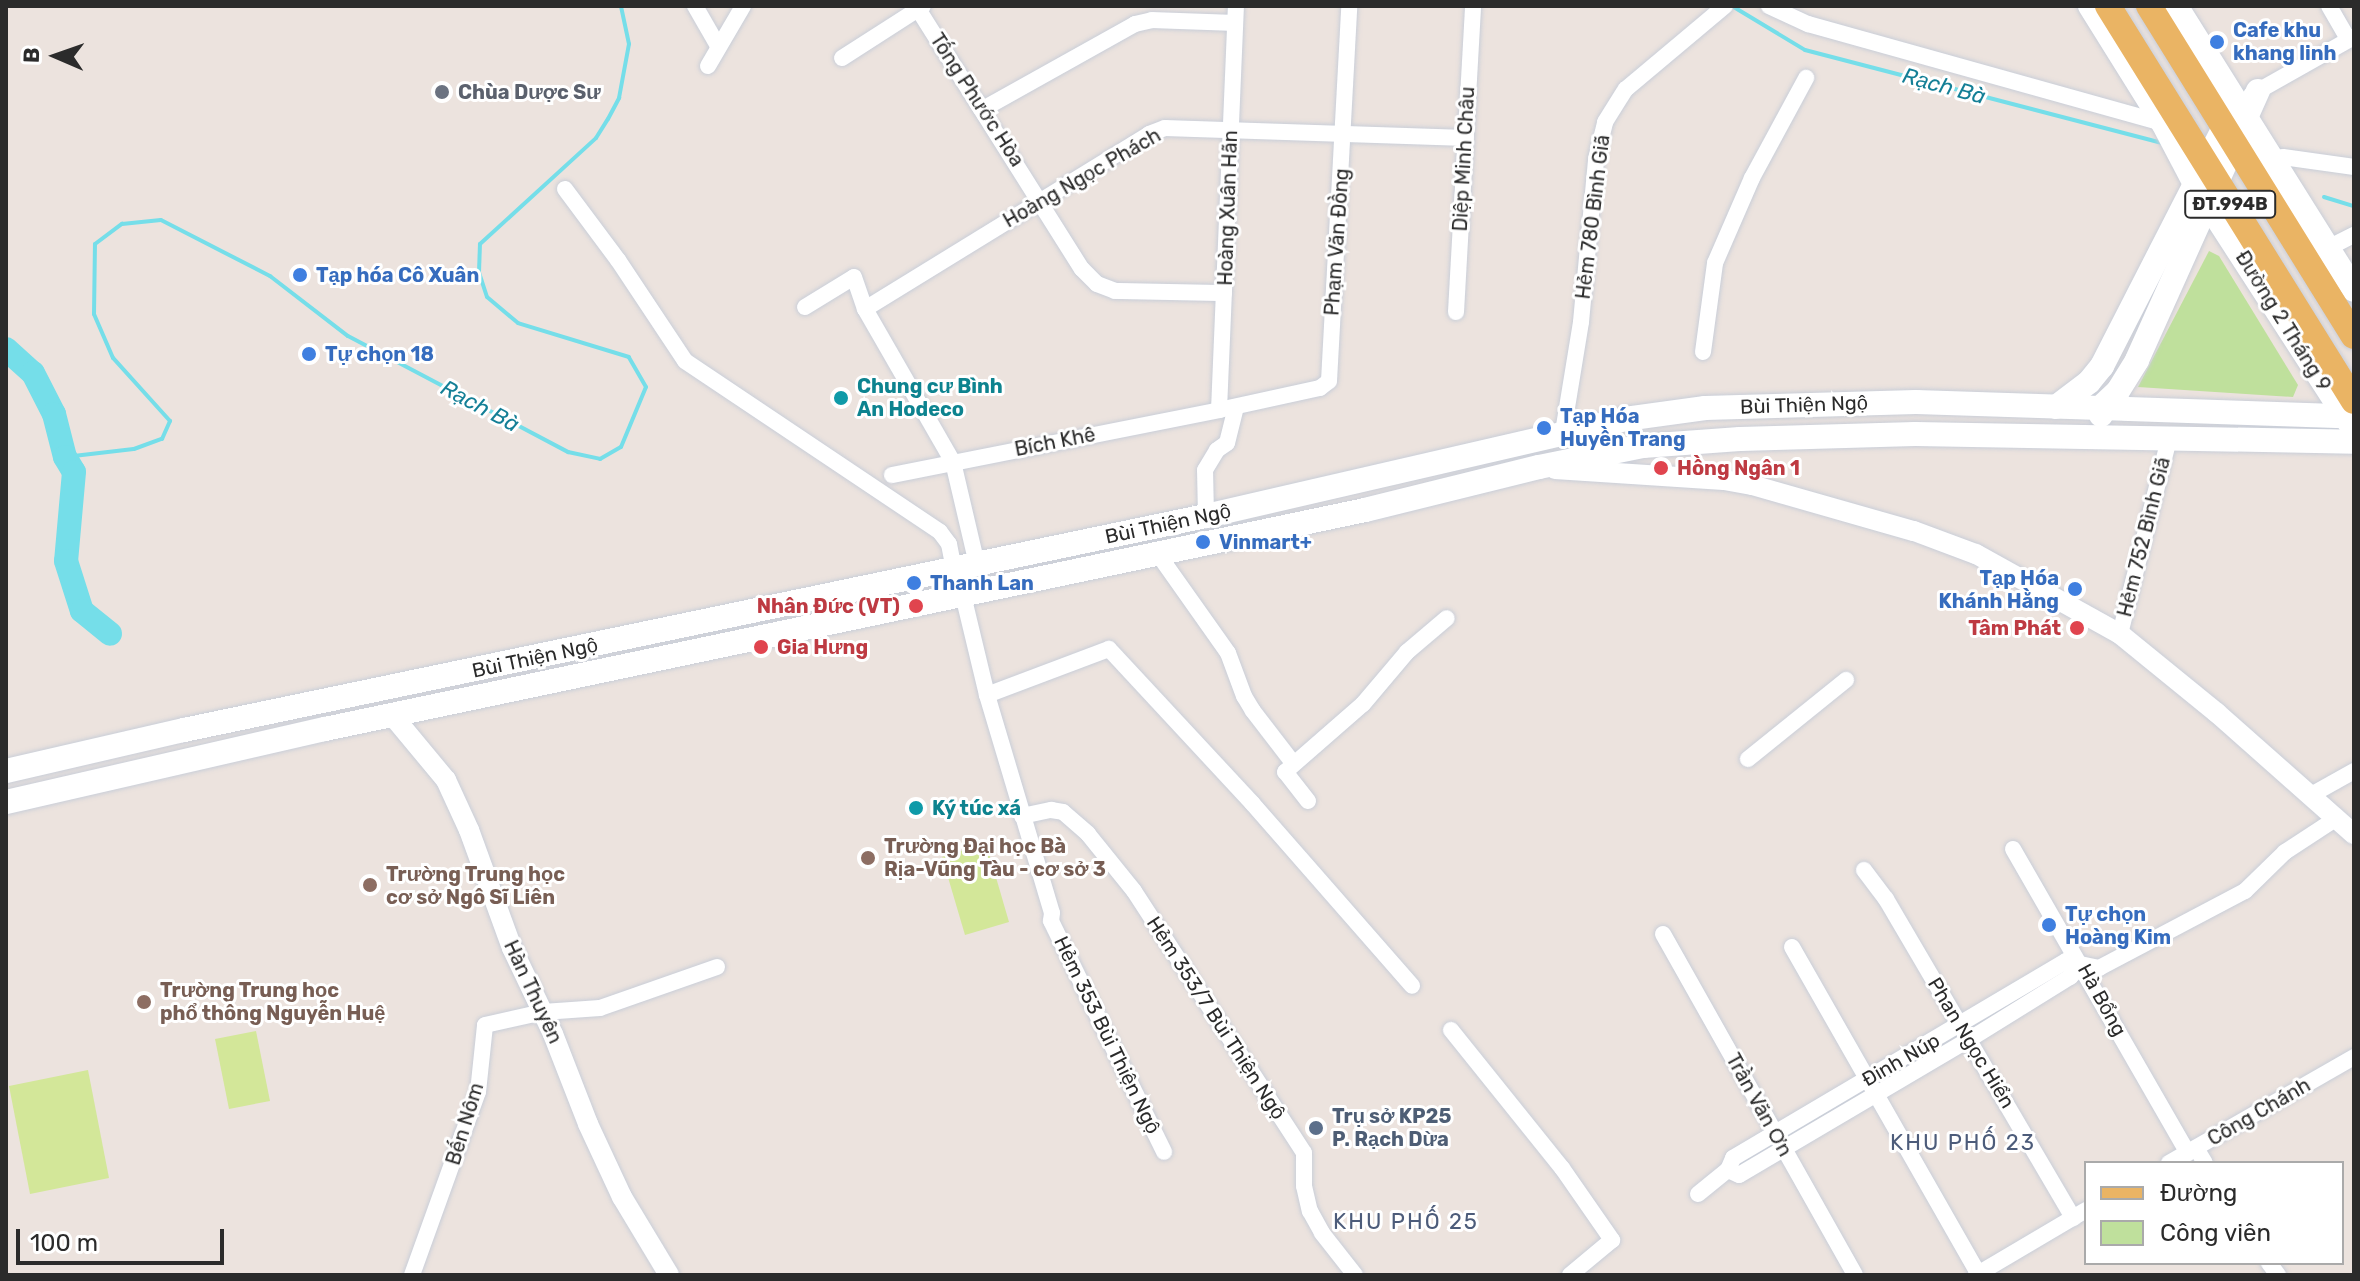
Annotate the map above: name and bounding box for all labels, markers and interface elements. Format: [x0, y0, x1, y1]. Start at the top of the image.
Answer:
north arrow [16, 16, 96, 96]
place label: Cafe khu khang linh [2233, 18, 2337, 65]
street label: Tống Phước Hòa [925, 29, 1029, 171]
marker: Cafe khu khang linh [2208, 33, 2226, 51]
text: B [18, 47, 45, 63]
water label: Rạch Bà [1899, 62, 1989, 110]
place label: Chùa Dược Sư [458, 80, 601, 104]
marker: Chùa Dược Sư [433, 83, 451, 101]
street label: Diệp Minh Châu [1448, 86, 1480, 232]
street label: Hoàng Ngọc Phách [999, 123, 1165, 233]
street label: Hoàng Xuân Hãn [1213, 130, 1243, 286]
street label: Hẻm 780 Bình Giã [1571, 133, 1615, 301]
street label: Phạm Văn Đồng [1320, 167, 1354, 317]
road number: ĐT.994B [2184, 190, 2276, 218]
street label: Đường 2 Tháng 9 [2230, 246, 2336, 396]
place label: Tạp hóa Cô Xuân [316, 263, 479, 287]
marker: Tạp hóa Cô Xuân [291, 266, 309, 284]
place label: Tự chọn 18 [325, 342, 434, 366]
marker: Tự chọn 18 [300, 345, 318, 363]
water label: Rạch Bà [436, 374, 524, 438]
place label: Chung cư Bình An Hodeco [857, 374, 1003, 421]
marker: Chung cư Bình An Hodeco [832, 389, 850, 407]
street label: Bùi Thiện Ngộ [1739, 391, 1869, 419]
place label: Tạp Hóa Huyền Trang [1560, 404, 1686, 451]
marker: Tạp Hóa Huyền Trang [1535, 419, 1553, 437]
street label: Bích Khê [1013, 422, 1097, 462]
street label: Hẻm 752 Bình Giã [2113, 455, 2175, 619]
place label: Hồng Ngân 1 [1677, 456, 1800, 480]
marker: Hồng Ngân 1 [1652, 459, 1670, 477]
street label: Bùi Thiện Ngộ [1103, 499, 1233, 549]
place label: Vinmart+ [1219, 530, 1312, 554]
marker: Vinmart+ [1194, 533, 1212, 551]
place label: Tạp Hóa Khánh Hằng [1939, 566, 2059, 613]
place label: Thanh Lan [930, 571, 1034, 595]
marker: Thanh Lan [905, 574, 923, 592]
marker: Tạp Hóa Khánh Hằng [2066, 580, 2084, 598]
place label: Nhân Đức (VT) [757, 594, 900, 618]
marker: Nhân Đức (VT) [907, 597, 925, 615]
place label: Tâm Phát [1968, 616, 2061, 640]
marker: Tâm Phát [2068, 619, 2086, 637]
street label: Bùi Thiện Ngộ [470, 633, 600, 683]
place label: Gia Hưng [777, 635, 868, 659]
marker: Gia Hưng [752, 638, 770, 656]
place label: Ký túc xá [932, 796, 1022, 820]
marker: Ký túc xá [907, 799, 925, 817]
place label: Trường Đại học Bà Rịa-Vũng Tàu - cơ sở 3 [884, 834, 1106, 881]
marker: Trường Đại học Bà Rịa-Vũng Tàu - cơ sở 3 [859, 849, 877, 867]
place label: Trường Trung học cơ sở Ngô Sĩ Liên [386, 862, 565, 909]
marker: Trường Trung học cơ sở Ngô Sĩ Liên [361, 876, 379, 894]
place label: Tự chọn Hoàng Kim [2065, 902, 2171, 949]
street label: Hẻm 353/7 Bùi Thiện Ngộ [1141, 912, 1291, 1124]
marker: Tự chọn Hoàng Kim [2040, 916, 2058, 934]
street label: Hẻm 353 Bùi Thiện Ngộ [1049, 932, 1165, 1138]
street label: Hàn Thuyên [499, 936, 567, 1048]
street label: Hà Bổng [2072, 960, 2132, 1040]
street label: Phan Ngọc Hiển [1923, 973, 2019, 1113]
place label: Trường Trung học phổ thông Nguyễn Huệ [160, 978, 386, 1025]
marker: Trường Trung học phổ thông Nguyễn Huệ [135, 993, 153, 1011]
street label: Đinh Núp [1858, 1028, 1944, 1092]
street label: Trần Văn Ơn [1721, 1049, 1797, 1161]
street label: Công Chánh [2203, 1073, 2315, 1151]
street label: Bến Nôm [441, 1080, 489, 1168]
place label: Trụ sở KP25 P. Rạch Dừa [1332, 1104, 1451, 1151]
marker: Trụ sở KP25 P. Rạch Dừa [1307, 1119, 1325, 1137]
district label: KHU PHỐ 23 [1890, 1130, 2036, 1156]
legend [2084, 1161, 2344, 1265]
text: Đường [2160, 1179, 2237, 1207]
district label: KHU PHỐ 25 [1333, 1209, 1479, 1235]
scale bar [20, 1213, 228, 1263]
text: Công viên [2160, 1219, 2271, 1247]
text: 100 m [30, 1229, 98, 1257]

